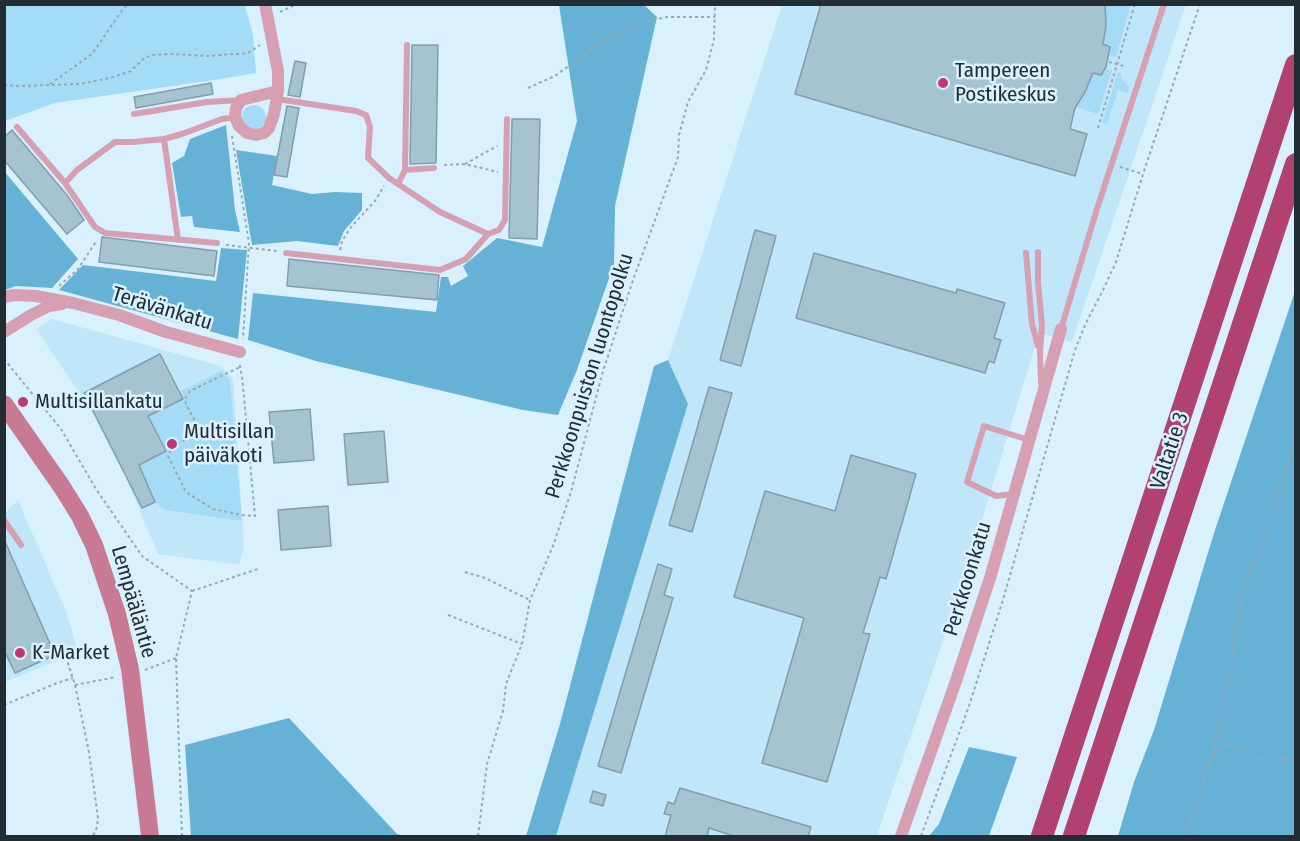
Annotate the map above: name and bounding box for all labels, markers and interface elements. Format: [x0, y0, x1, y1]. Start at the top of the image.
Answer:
place label: Tampereen Postikeskus [955, 58, 1056, 108]
marker: Tampereen Postikeskus [936, 76, 950, 90]
street label: Perkkoonpuiston luontopolku [541, 250, 639, 502]
street label: Terävänkatu [109, 282, 215, 336]
place label: Multisillankatu [35, 389, 163, 415]
marker: Multisillankatu [16, 395, 30, 409]
street label: Valtatie 3 [1146, 409, 1194, 493]
place label: Multisillan päiväkoti [184, 419, 274, 469]
marker: Multisillan päiväkoti [165, 437, 179, 451]
street label: Perkkoonkatu [939, 519, 997, 639]
street label: Lempääläntie [105, 543, 161, 661]
place label: K-Market [32, 640, 110, 666]
marker: K-Market [13, 646, 27, 660]

